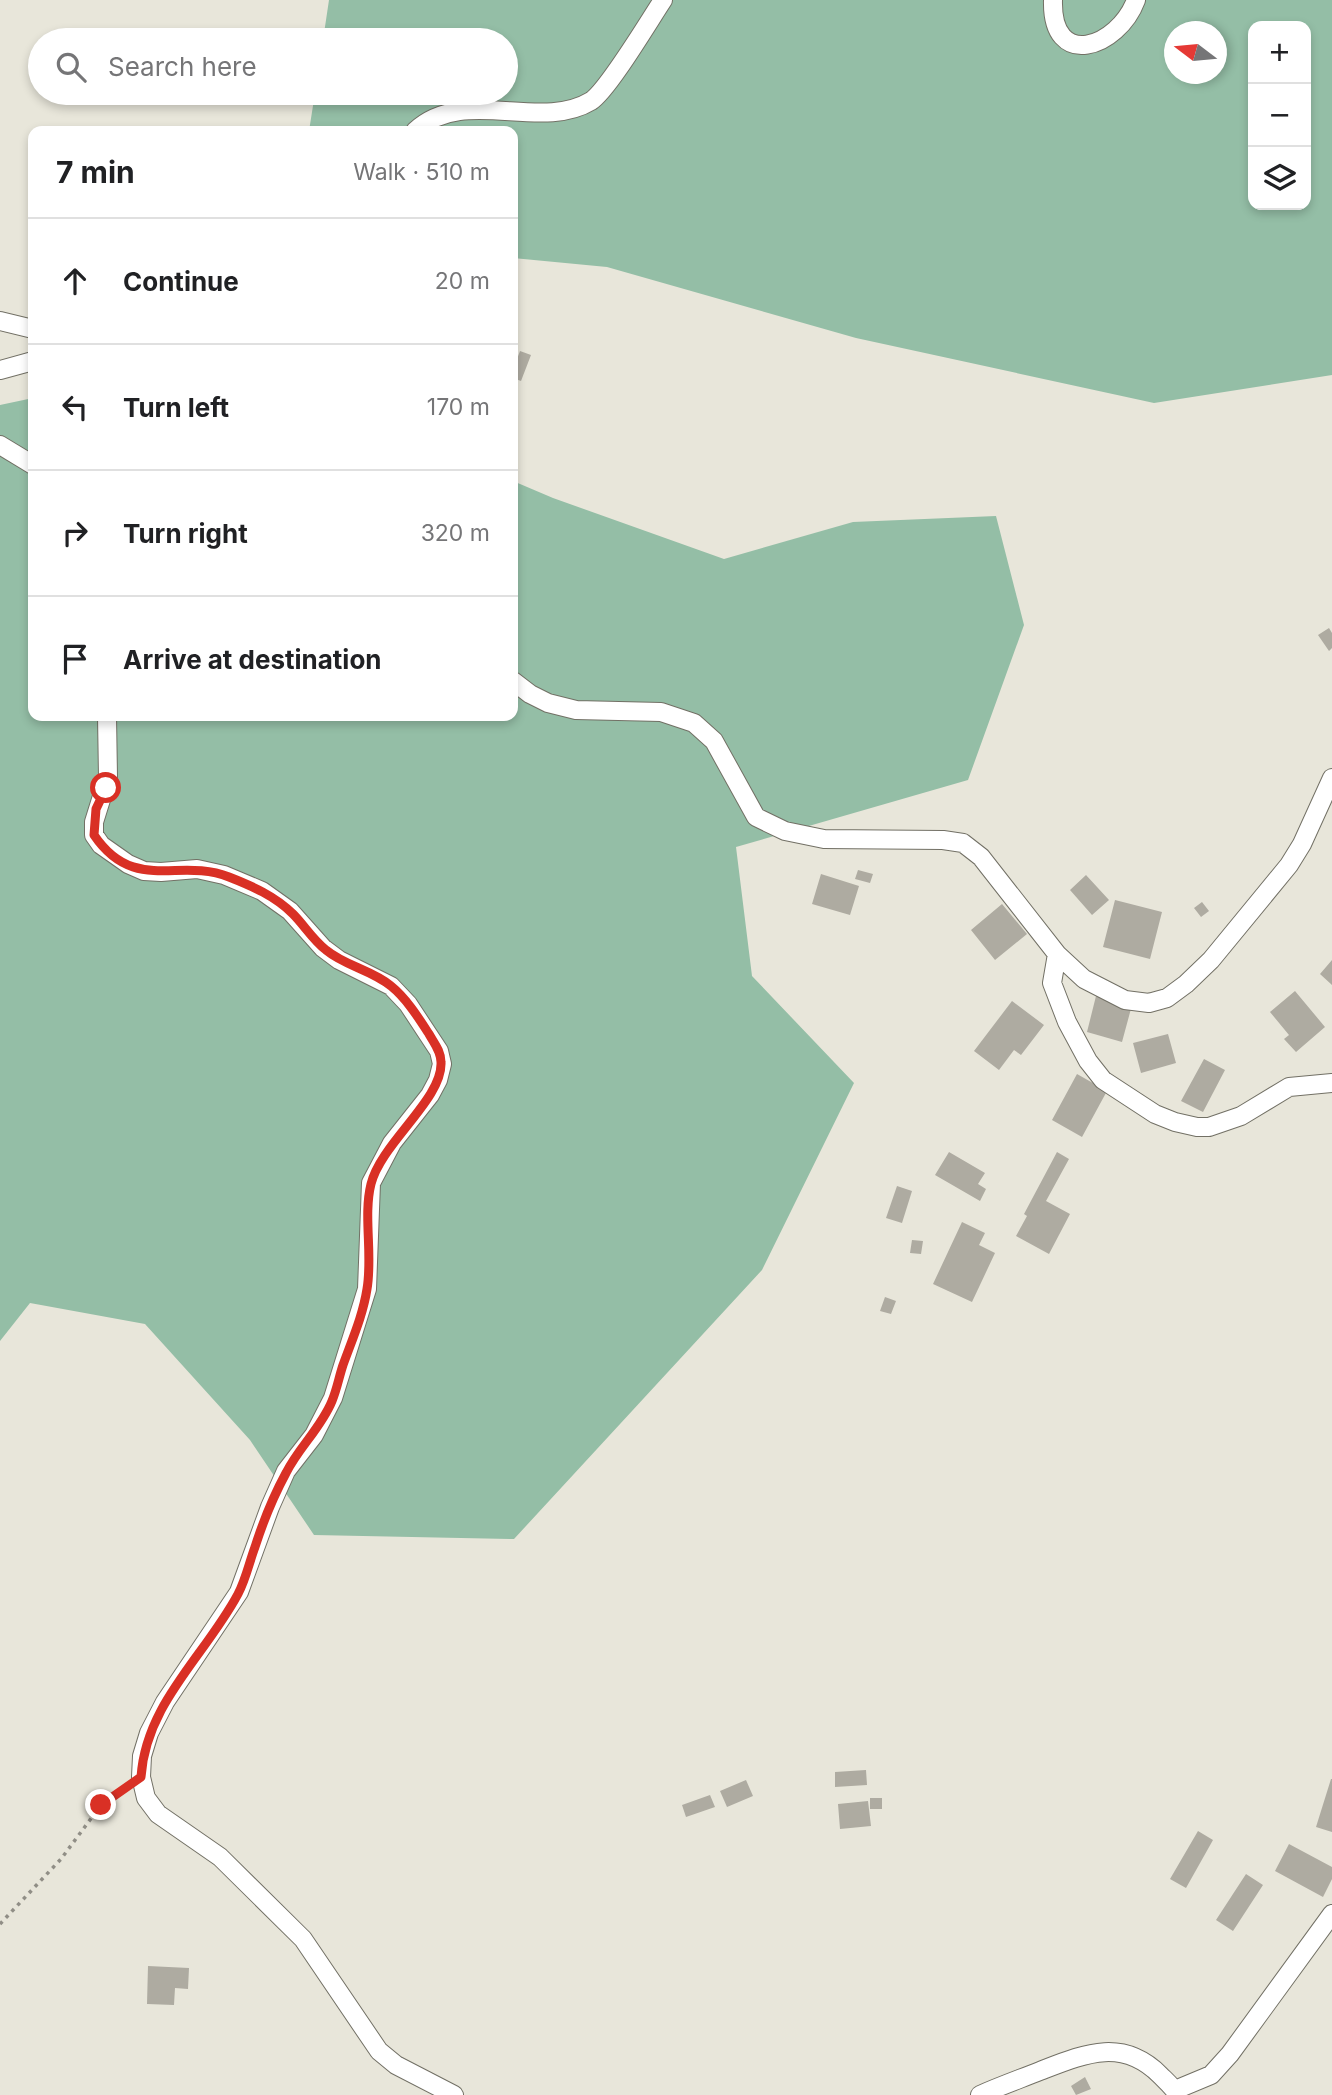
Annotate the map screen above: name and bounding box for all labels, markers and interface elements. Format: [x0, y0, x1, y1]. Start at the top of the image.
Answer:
north arrow [1164, 21, 1227, 84]
map controls [1248, 21, 1311, 210]
button: + [1248, 21, 1311, 84]
search box [28, 28, 518, 105]
icon: search [52, 48, 90, 86]
text: Search here [108, 51, 257, 82]
button: − [1248, 84, 1311, 147]
button: layers [1248, 147, 1311, 210]
text: 7 min [56, 154, 135, 190]
text: Walk · 510 m [353, 158, 490, 186]
icon: ahead [56, 262, 94, 300]
text: Continue [123, 266, 239, 297]
text: 20 m [435, 267, 490, 295]
icon: left [56, 388, 94, 426]
text: Turn left [123, 392, 229, 423]
text: 170 m [427, 393, 490, 421]
icon: right [56, 514, 94, 552]
text: Turn right [123, 518, 248, 549]
text: 320 m [421, 519, 490, 547]
icon: arrive [56, 640, 94, 678]
text: Arrive at destination [123, 644, 382, 675]
route start [90, 772, 121, 803]
route end [85, 1789, 116, 1820]

